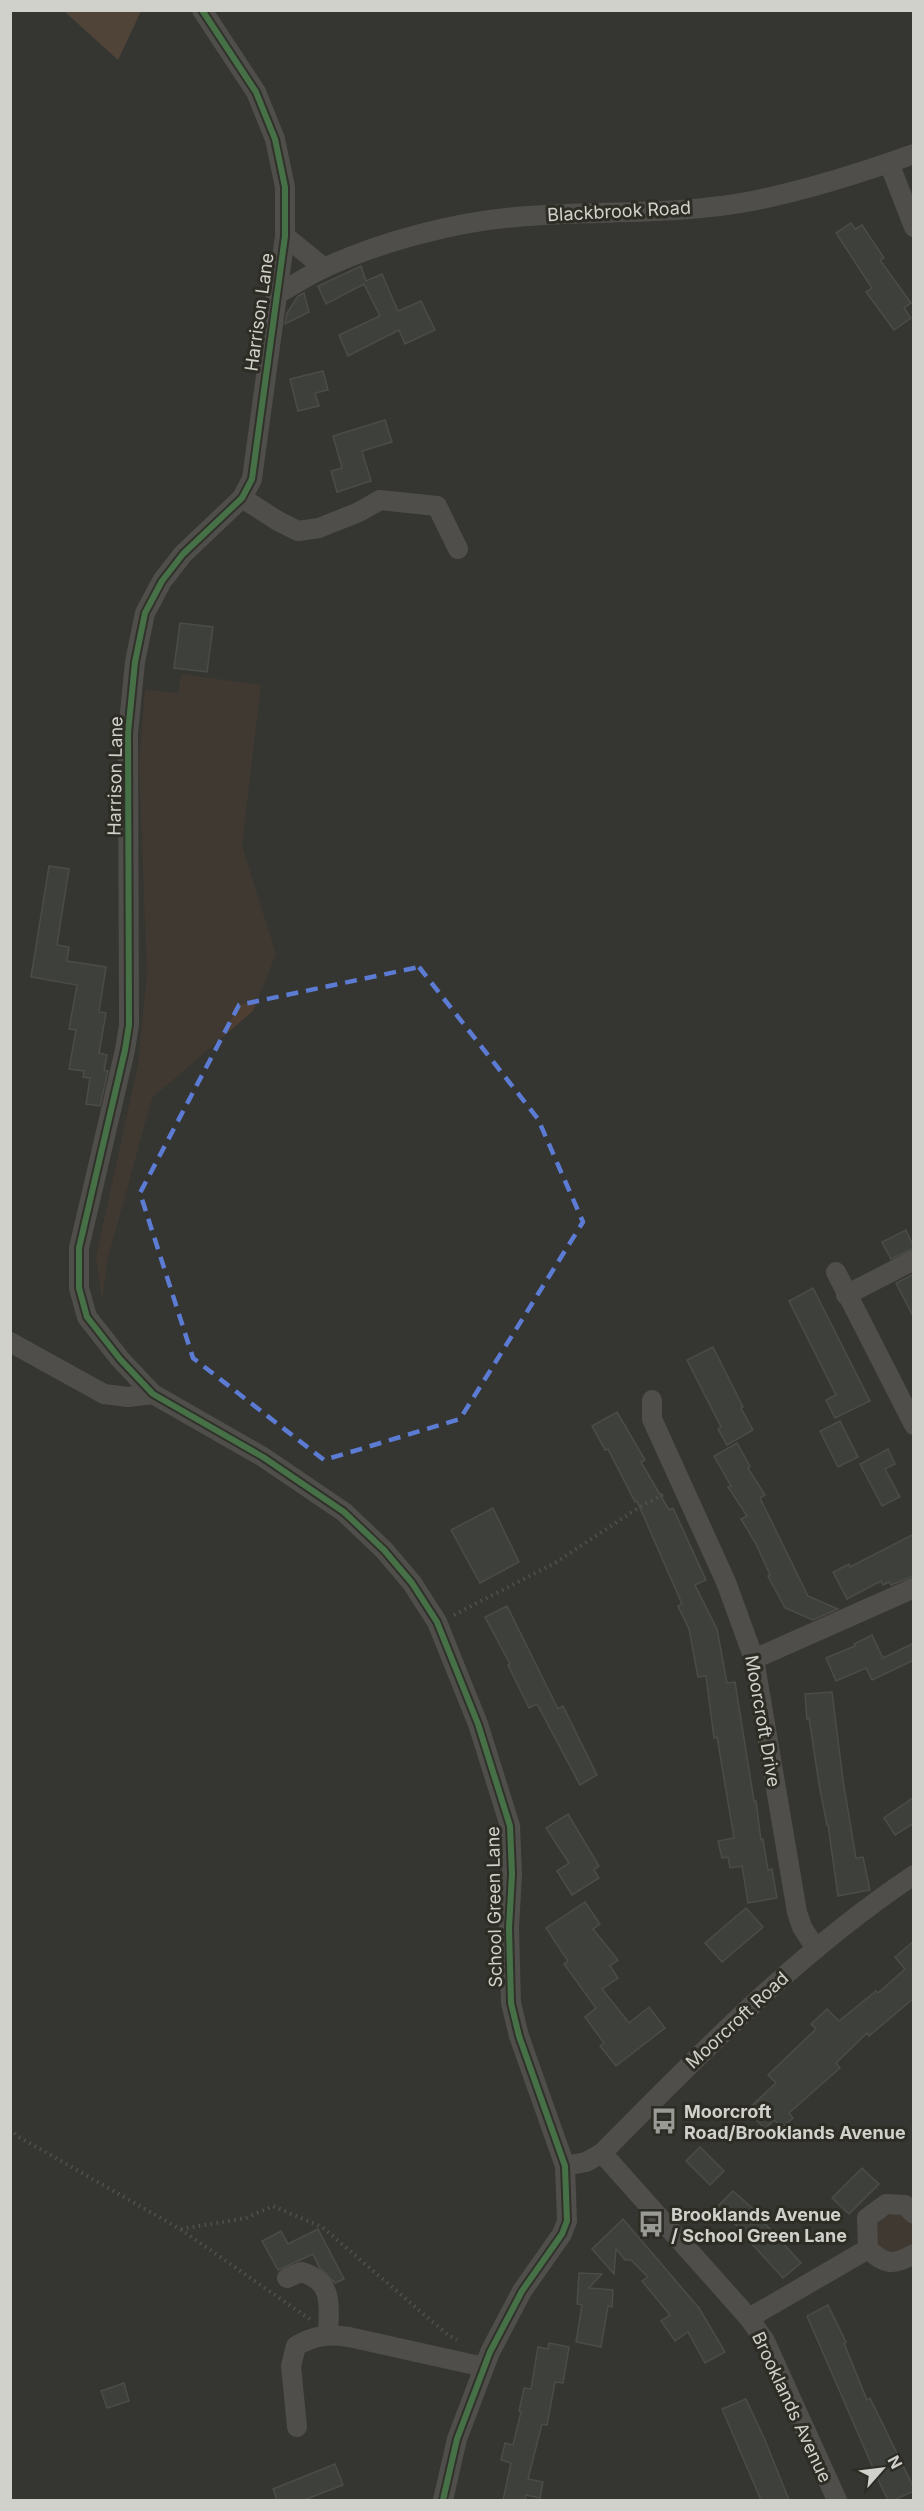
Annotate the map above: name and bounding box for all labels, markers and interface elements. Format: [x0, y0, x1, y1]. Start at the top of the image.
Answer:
street label: Blackbrook Road [547, 197, 691, 225]
street label: Harrison Lane [240, 251, 278, 373]
street label: Harrison Lane [103, 716, 127, 836]
street label: Moorcroft Drive [741, 1653, 785, 1789]
street label: School Green Lane [482, 1826, 506, 1988]
street label: Moorcroft Road [681, 1967, 793, 2073]
place label: Moorcroft Road/Brooklands Avenue [684, 2101, 906, 2143]
bus stop icon: Moorcroft Road/Brooklands Avenue [649, 2106, 679, 2136]
place label: Brooklands Avenue / School Green Lane [671, 2204, 847, 2246]
bus stop icon: Brooklands Avenue / School Green Lane [636, 2209, 666, 2239]
street label: Brooklands Avenue [748, 2328, 836, 2486]
north arrow [852, 2439, 912, 2499]
text: N [884, 2452, 907, 2472]

